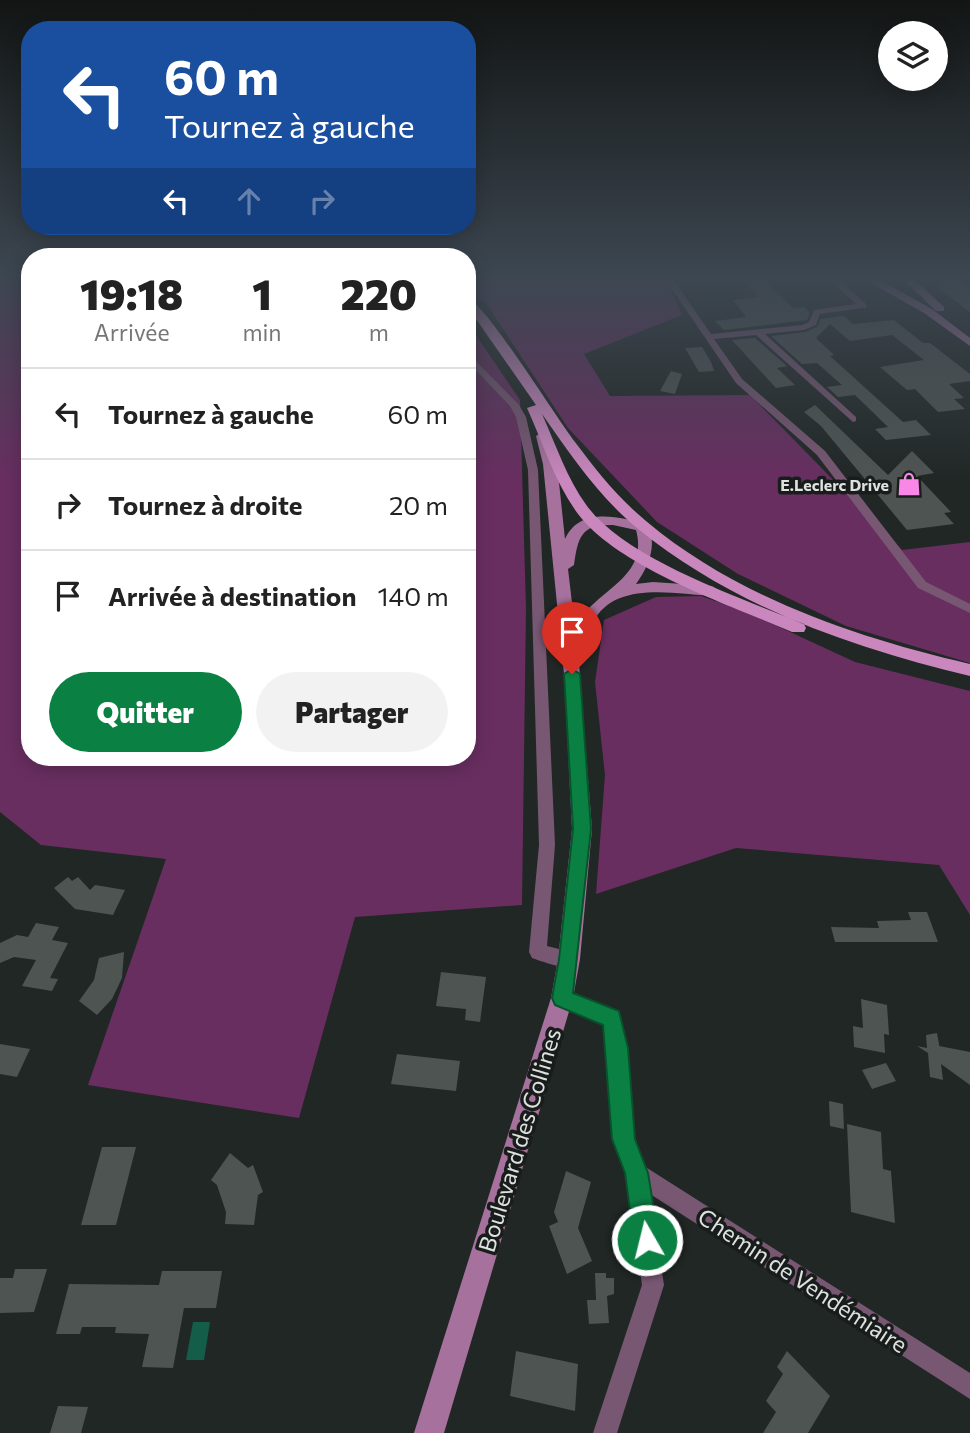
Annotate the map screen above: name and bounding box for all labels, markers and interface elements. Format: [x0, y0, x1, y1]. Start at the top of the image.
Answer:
map controls [878, 21, 948, 91]
button: layers [878, 21, 948, 91]
text: 60 m [164, 45, 279, 105]
icon: left [49, 49, 140, 140]
text: Tournez à gauche [164, 105, 415, 145]
icon: left [157, 182, 195, 220]
icon: ahead [230, 182, 268, 220]
icon: right [303, 182, 341, 220]
text: 19:18 [80, 267, 183, 319]
text: 1 [252, 267, 272, 319]
text: 220 [341, 267, 417, 319]
text: Arrivée [94, 318, 170, 346]
text: min [242, 318, 282, 346]
text: m [369, 318, 389, 346]
icon: left [49, 395, 87, 433]
text: Tournez à gauche [108, 398, 314, 429]
text: 60 m [388, 398, 448, 429]
shop icon: E.Leclerc Drive [895, 470, 923, 498]
place label: E.Leclerc Drive [780, 475, 889, 494]
icon: right [49, 486, 87, 524]
text: Tournez à droite [108, 489, 303, 520]
text: 20 m [389, 489, 448, 520]
icon: arrive [49, 577, 87, 615]
text: Arrivée à destination [108, 580, 356, 611]
text: 140 m [377, 580, 449, 611]
pin [542, 602, 602, 674]
icon: arrive [553, 613, 591, 651]
button: Quitter [49, 672, 242, 752]
button: Partager [256, 672, 448, 752]
street label: Boulevard des Collines [472, 1025, 566, 1255]
street label: Chemin de Vendémiaire [693, 1202, 913, 1358]
position arrow [610, 1203, 684, 1277]

